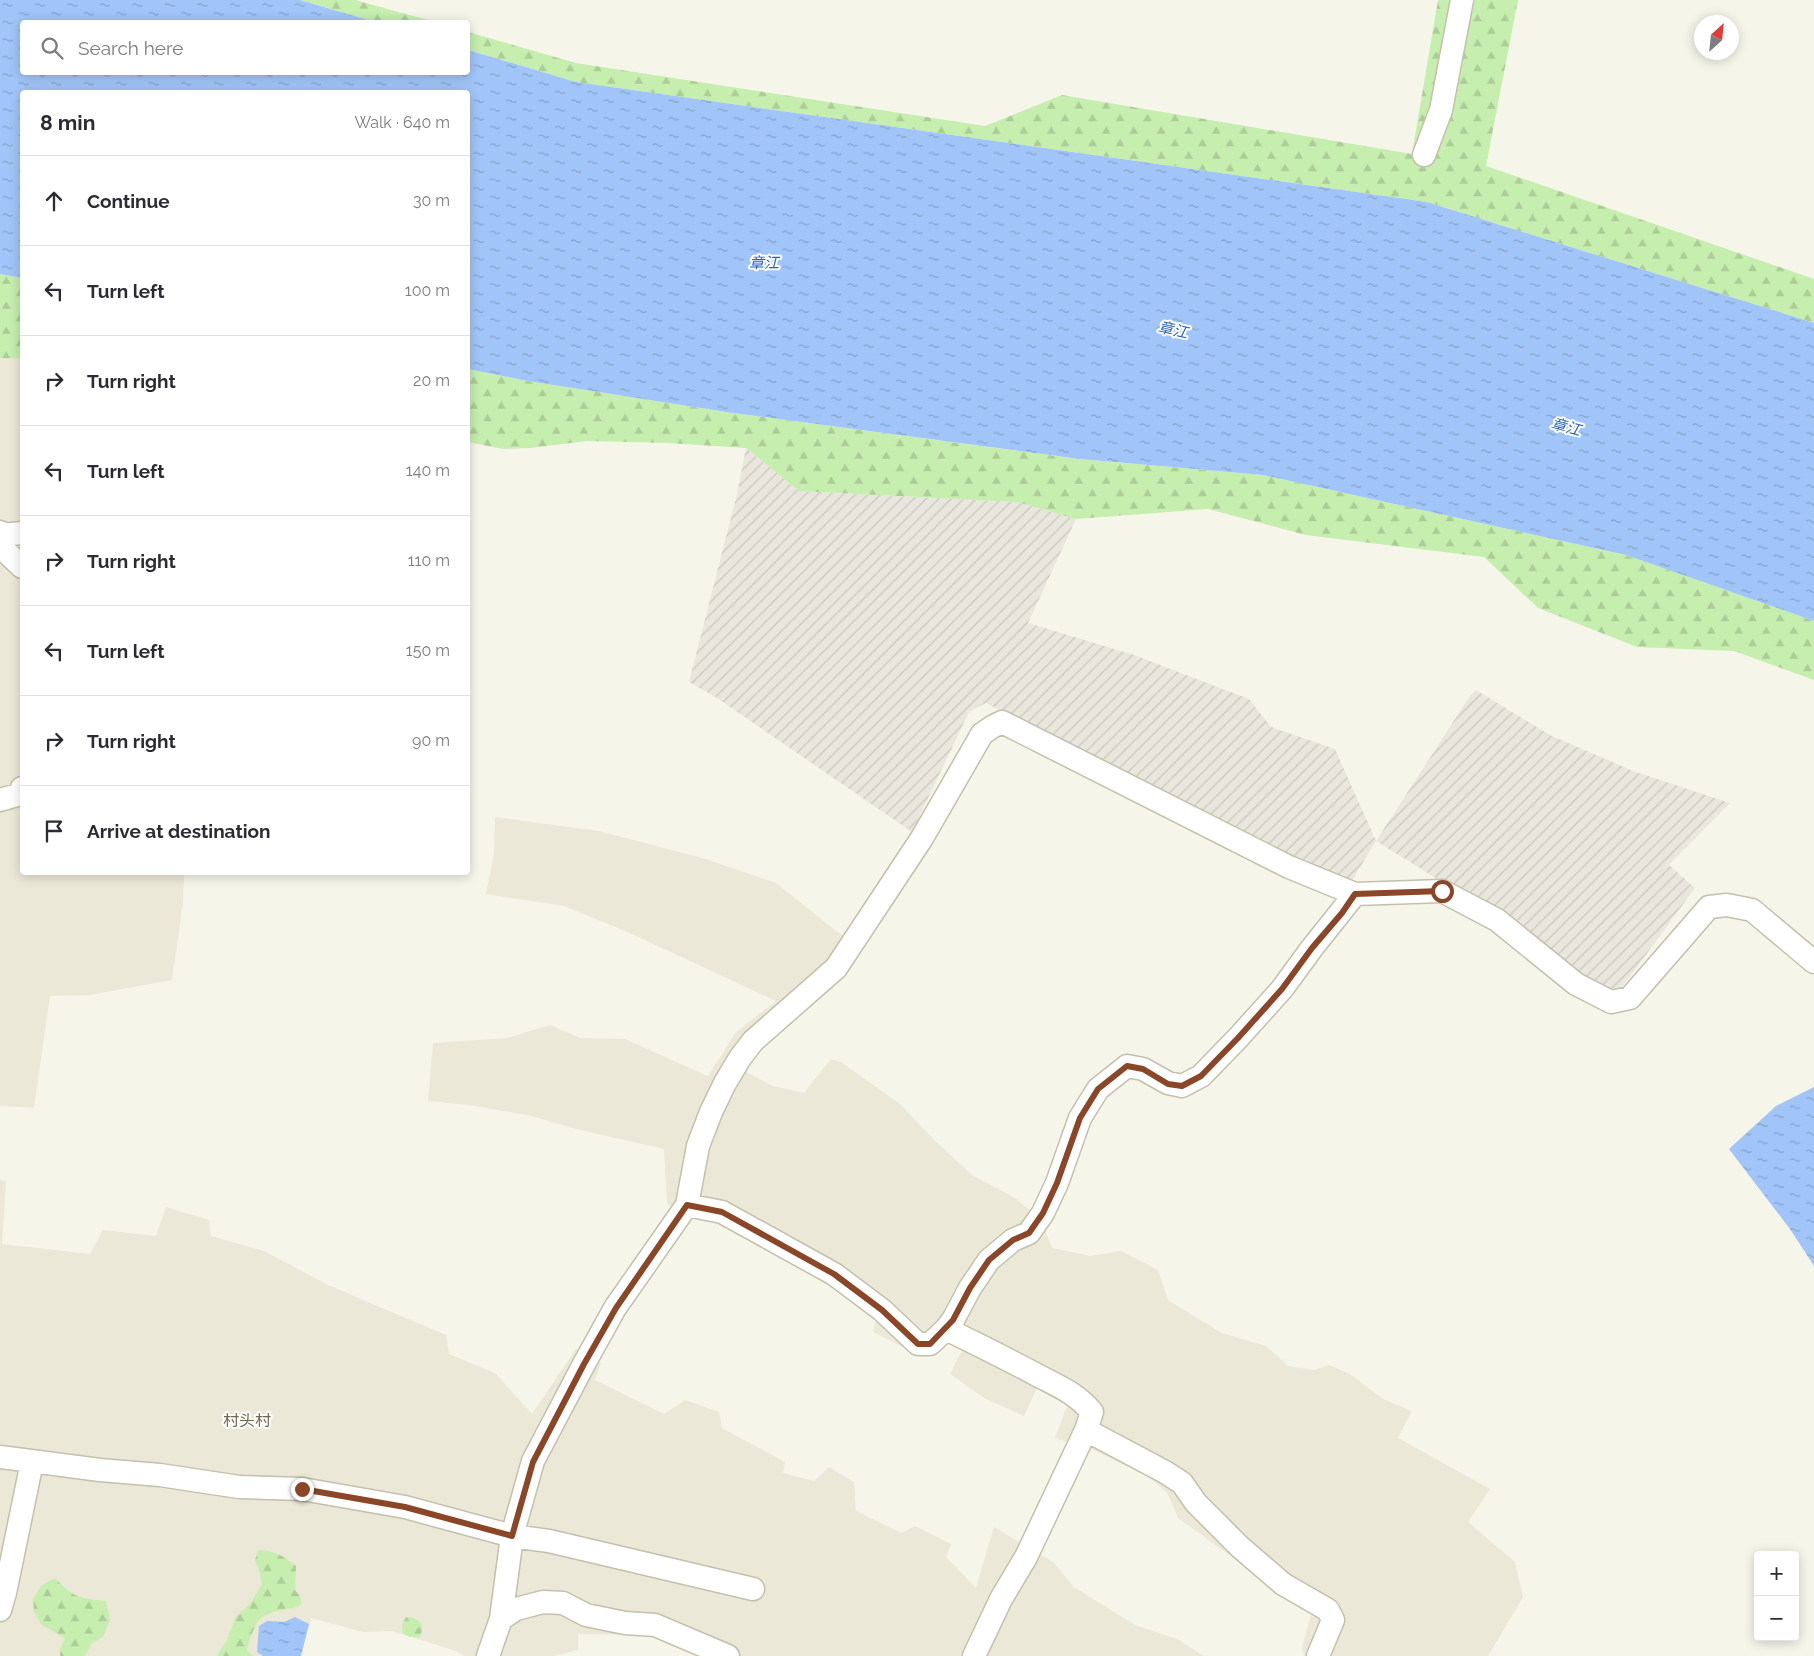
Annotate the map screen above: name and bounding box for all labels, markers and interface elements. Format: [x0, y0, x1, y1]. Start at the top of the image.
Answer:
north arrow [1694, 15, 1739, 60]
search box [20, 20, 470, 75]
icon: search [38, 34, 66, 62]
text: Search here [78, 37, 184, 59]
text: 8 min [40, 110, 95, 135]
text: Walk · 640 m [354, 113, 450, 132]
icon: ahead [40, 187, 68, 215]
text: Continue [87, 190, 170, 212]
text: 30 m [413, 191, 450, 210]
water label: 章江 [749, 254, 781, 272]
icon: left [40, 277, 68, 305]
text: Turn left [87, 280, 164, 302]
text: 100 m [405, 281, 450, 300]
water label: 章江 [1156, 318, 1191, 342]
icon: right [40, 367, 68, 395]
text: Turn right [87, 370, 176, 392]
text: 20 m [413, 371, 450, 390]
water label: 章江 [1549, 414, 1585, 440]
icon: left [40, 457, 68, 485]
text: Turn left [87, 460, 164, 482]
text: 140 m [406, 461, 450, 480]
icon: right [40, 547, 68, 575]
text: Turn right [87, 550, 176, 572]
text: 110 m [408, 551, 450, 570]
icon: left [40, 637, 68, 665]
text: Turn left [87, 640, 164, 662]
text: 150 m [406, 641, 450, 660]
icon: right [40, 727, 68, 755]
text: Turn right [87, 730, 176, 752]
text: 90 m [412, 731, 450, 750]
icon: arrive [40, 817, 68, 845]
text: Arrive at destination [87, 820, 271, 842]
route start [1431, 880, 1454, 903]
district label: 村头村 [223, 1411, 271, 1430]
route end [291, 1478, 314, 1501]
map controls [1754, 1551, 1799, 1641]
button: + [1754, 1551, 1799, 1596]
button: − [1754, 1596, 1799, 1641]

